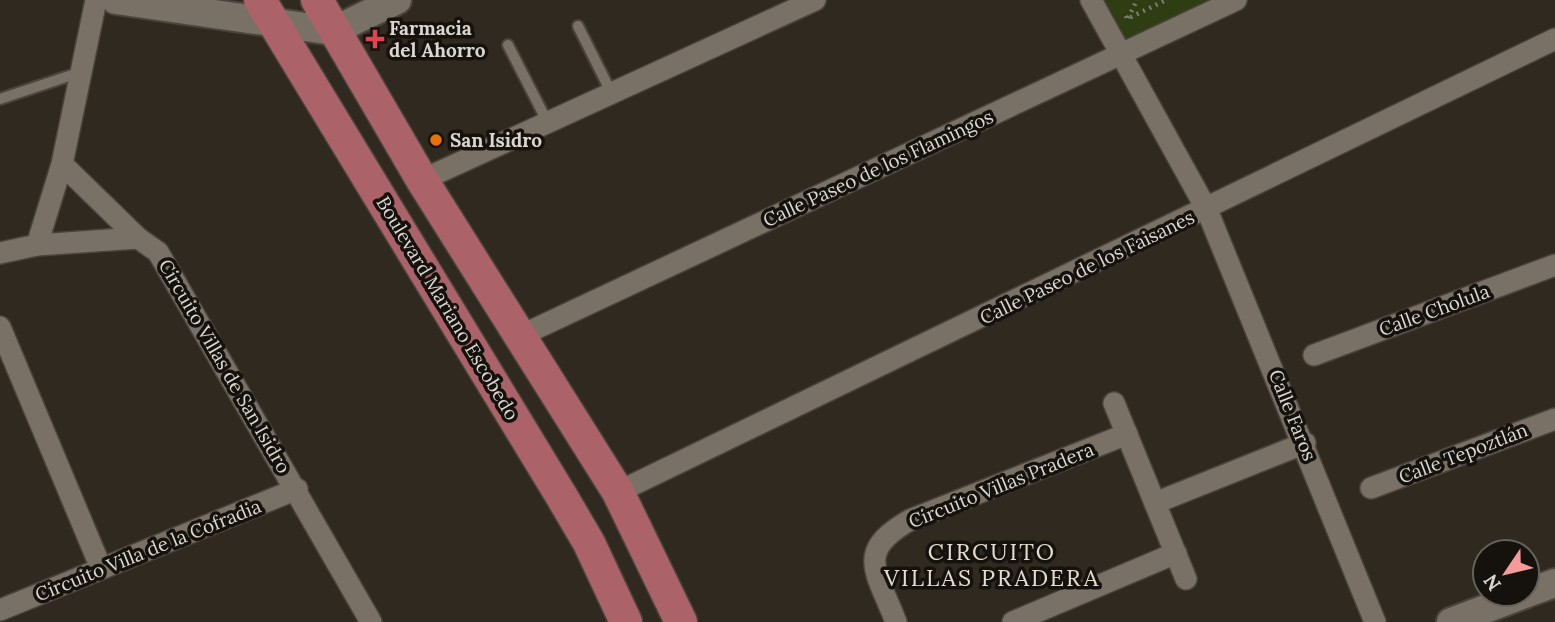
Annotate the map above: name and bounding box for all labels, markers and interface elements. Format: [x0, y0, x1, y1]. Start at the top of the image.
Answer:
place label: Farmacia del Ahorro [389, 16, 486, 62]
marker: Farmacia del Ahorro [367, 31, 383, 47]
street label: Calle Paseo de los Flamingos [759, 104, 997, 232]
place label: San Isidro [450, 128, 542, 152]
marker: San Isidro [428, 132, 444, 148]
street label: Boulevard Mariano Escobedo [372, 192, 524, 424]
street label: Calle Paseo de los Faisanes [976, 204, 1198, 329]
street label: Circuito Villas de San Isidro [154, 255, 296, 477]
street label: Calle Cholula [1375, 279, 1493, 341]
street label: Calle Faros [1264, 366, 1322, 464]
street label: Calle Tepoztlán [1395, 417, 1531, 489]
street label: Circuito Villas Pradera [905, 437, 1097, 533]
street label: Circuito Villa de la Cofradia [31, 494, 265, 606]
district label: CIRCUITO VILLAS PRADERA [883, 537, 1100, 592]
north arrow [1471, 538, 1541, 608]
text: N [1478, 570, 1506, 596]

